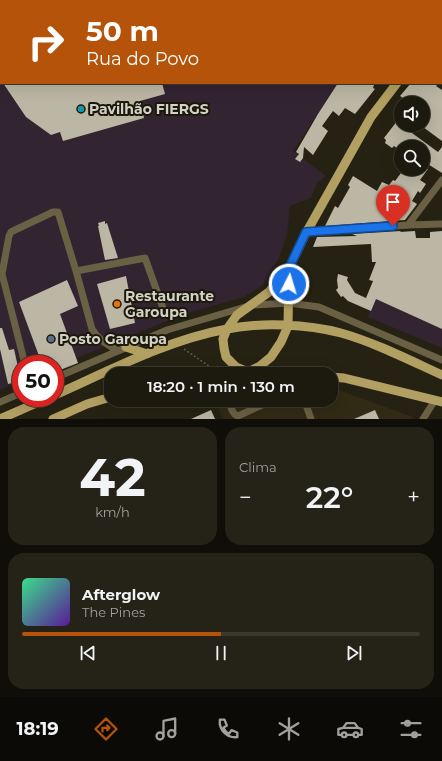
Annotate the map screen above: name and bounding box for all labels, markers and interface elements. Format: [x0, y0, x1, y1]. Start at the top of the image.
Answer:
text: 50 m [86, 14, 159, 48]
icon: right [20, 16, 72, 68]
text: Rua do Povo [86, 48, 199, 70]
map controls [394, 96, 430, 176]
button: sound [394, 96, 430, 132]
place label: Pavilhão FIERGS [89, 100, 209, 118]
marker: Pavilhão FIERGS [76, 104, 86, 114]
button: search [394, 140, 430, 176]
pin [376, 185, 410, 226]
icon: arrive [382, 191, 404, 213]
position arrow [268, 263, 310, 305]
place label: Restaurante Garoupa [125, 287, 214, 321]
marker: Restaurante Garoupa [112, 299, 122, 309]
place label: Posto Garoupa [59, 330, 167, 348]
marker: Posto Garoupa [46, 334, 56, 344]
speed limit sign: 50 [12, 355, 64, 407]
text: 18:20 · 1 min · 130 m [147, 377, 295, 396]
text: 42 [79, 446, 146, 509]
text: Clima [239, 459, 277, 475]
text: 22° [306, 479, 353, 516]
text: − [239, 484, 252, 511]
text: + [407, 484, 420, 511]
text: km/h [95, 504, 130, 520]
text: Afterglow [82, 585, 160, 604]
text: The Pines [82, 604, 145, 620]
icon: previous [77, 642, 99, 664]
icon: pause [210, 642, 232, 664]
icon: next [343, 642, 365, 664]
icon: directions [92, 715, 120, 743]
icon: music [153, 715, 181, 743]
icon: phone [214, 715, 242, 743]
icon: climate [275, 715, 303, 743]
icon: car [336, 715, 364, 743]
icon: filters [397, 715, 425, 743]
text: 18:19 [17, 718, 59, 740]

